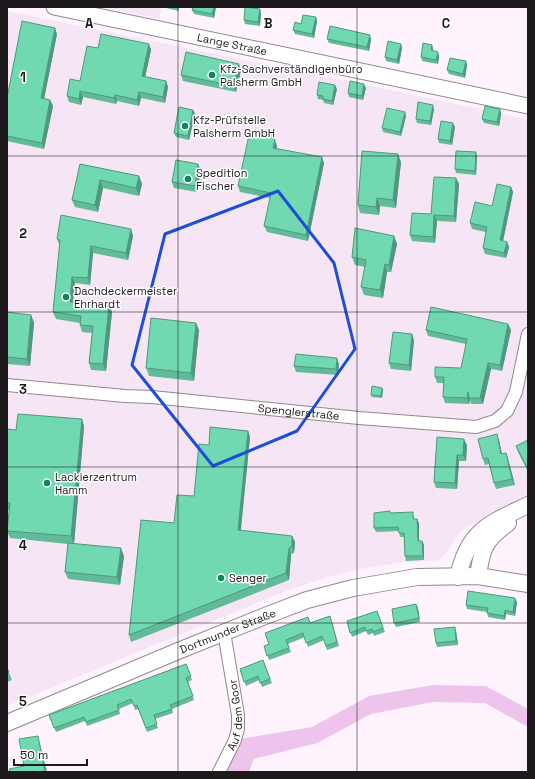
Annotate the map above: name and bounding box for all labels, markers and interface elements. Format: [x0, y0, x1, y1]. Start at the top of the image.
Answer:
text: A [85, 15, 94, 32]
text: B [264, 15, 273, 32]
text: C [442, 15, 450, 32]
street label: Lange Straße [196, 30, 268, 58]
place label: Kfz-Sachverständigenbüro Palsherm GmbH [220, 62, 363, 89]
text: 1 [20, 69, 26, 86]
marker: Kfz-Sachverständigenbüro Palsherm GmbH [207, 70, 217, 80]
place label: Kfz-Prüfstelle Palsherm GmbH [193, 113, 275, 140]
marker: Kfz-Prüfstelle Palsherm GmbH [180, 121, 190, 131]
place label: Spedition Fischer [196, 166, 247, 193]
marker: Spedition Fischer [183, 174, 193, 184]
text: 2 [19, 225, 27, 242]
place label: Dachdeckermeister Ehrhardt [74, 284, 177, 311]
marker: Dachdeckermeister Ehrhardt [61, 292, 71, 302]
text: 3 [19, 381, 27, 398]
street label: Spenglerstraße [257, 401, 340, 423]
place label: Lackierzentrum Hamm [55, 470, 137, 497]
marker: Lackierzentrum Hamm [42, 478, 52, 488]
text: 4 [19, 537, 27, 554]
place label: Senger [229, 571, 267, 585]
marker: Senger [216, 573, 226, 583]
street label: Dortmunder Straße [178, 606, 278, 657]
street label: Auf dem Goor [224, 678, 245, 753]
text: 5 [19, 693, 27, 710]
scale bar [14, 741, 87, 767]
text: 50 m [20, 747, 48, 763]

